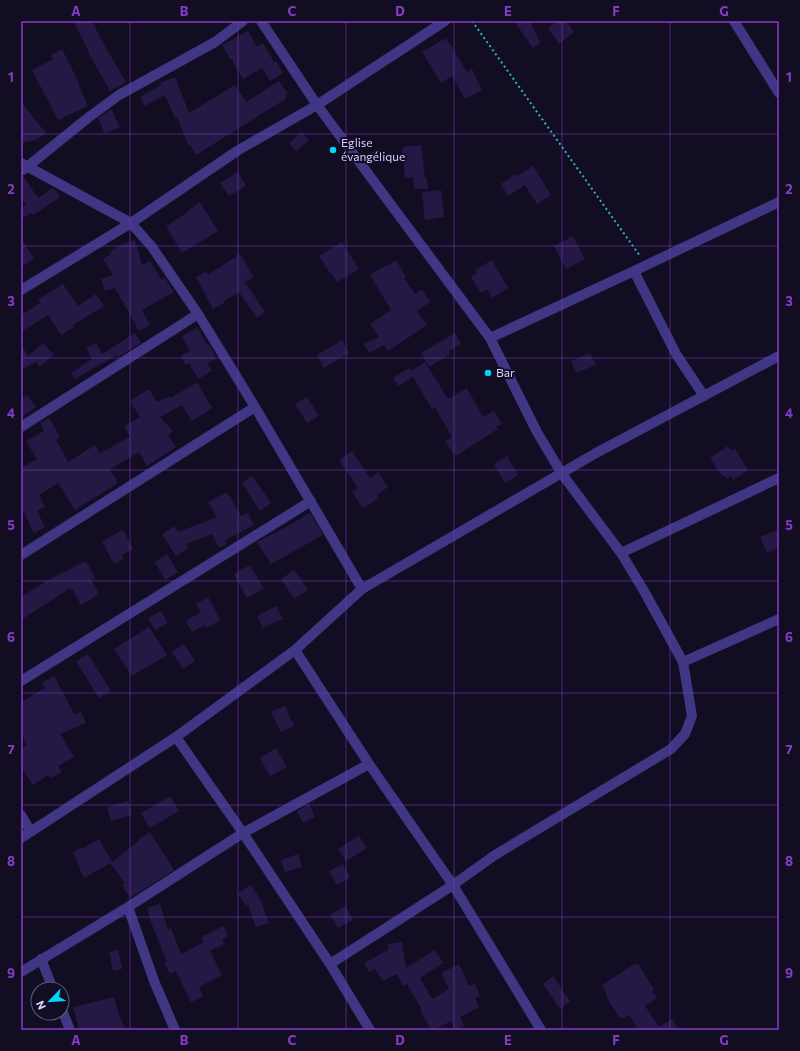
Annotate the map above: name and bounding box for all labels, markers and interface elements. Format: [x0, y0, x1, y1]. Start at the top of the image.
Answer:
text: A [71, 3, 81, 19]
text: B [180, 3, 189, 19]
text: C [288, 3, 297, 19]
text: D [395, 3, 405, 19]
text: E [504, 3, 512, 19]
text: F [612, 3, 620, 19]
text: G [719, 3, 729, 19]
text: 1 [8, 69, 14, 85]
text: 1 [786, 69, 792, 85]
place label: Eglise évangélique [341, 135, 405, 163]
marker: Eglise évangélique [328, 145, 338, 155]
text: 2 [7, 181, 15, 197]
text: 2 [785, 181, 793, 197]
text: 3 [7, 293, 15, 309]
text: 3 [785, 293, 793, 309]
place label: Bar [496, 365, 515, 379]
marker: Bar [483, 368, 493, 378]
text: 4 [7, 405, 15, 421]
text: 4 [785, 405, 793, 421]
text: 5 [7, 517, 15, 533]
text: 5 [785, 517, 793, 533]
text: 6 [7, 629, 15, 645]
text: 6 [785, 629, 793, 645]
text: 7 [7, 741, 15, 757]
text: 7 [785, 741, 793, 757]
text: 8 [7, 853, 15, 869]
text: 8 [785, 853, 793, 869]
text: 9 [7, 965, 15, 981]
text: 9 [785, 965, 793, 981]
north arrow [30, 981, 70, 1021]
text: N [33, 999, 48, 1012]
text: A [71, 1032, 81, 1048]
text: B [180, 1032, 189, 1048]
text: C [288, 1032, 297, 1048]
text: D [395, 1032, 405, 1048]
text: E [504, 1032, 512, 1048]
text: F [612, 1032, 620, 1048]
text: G [719, 1032, 729, 1048]

